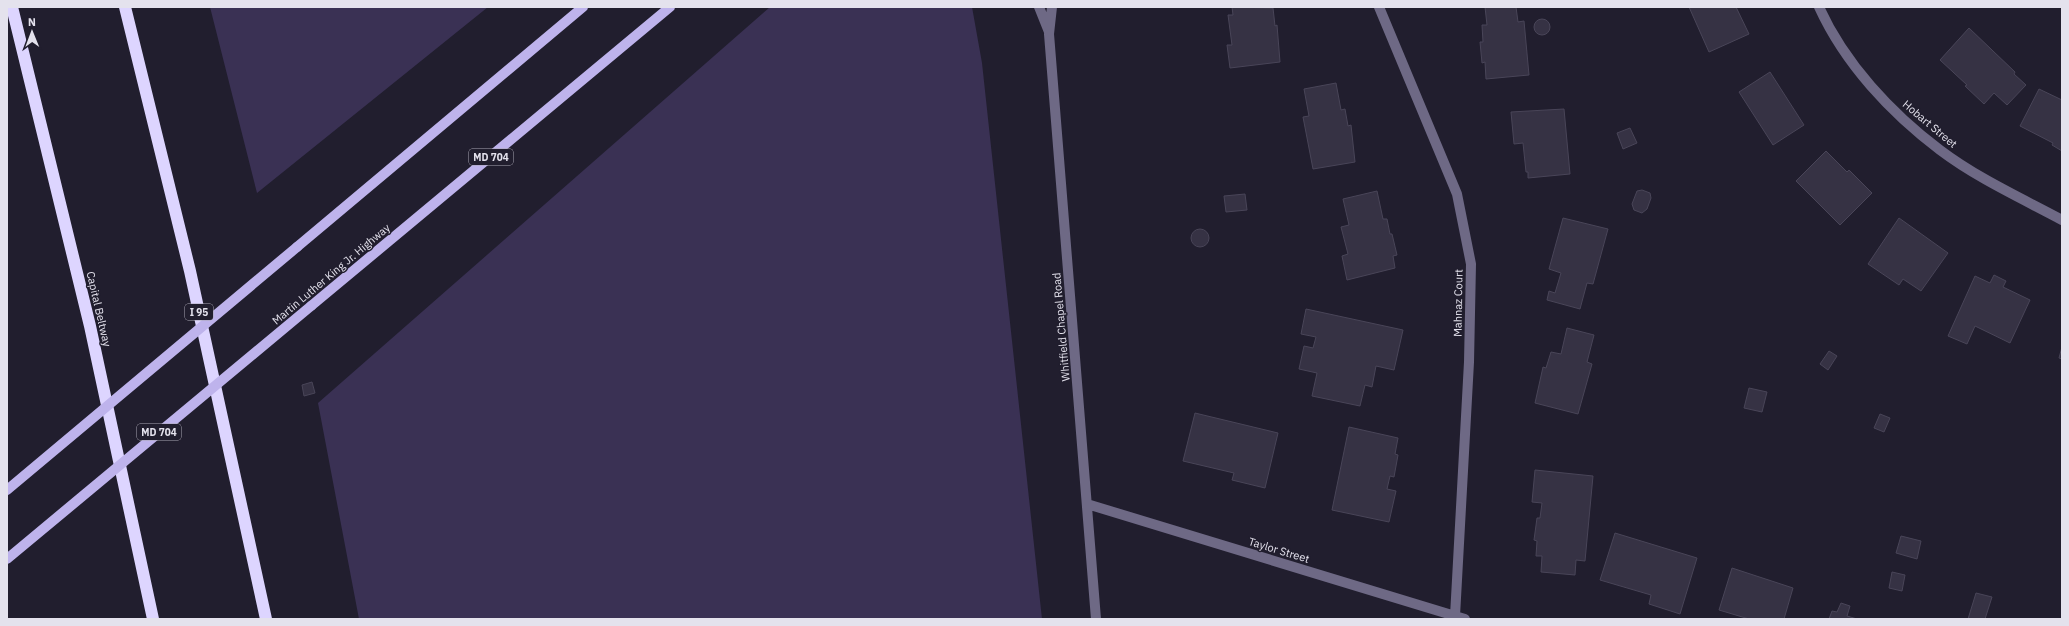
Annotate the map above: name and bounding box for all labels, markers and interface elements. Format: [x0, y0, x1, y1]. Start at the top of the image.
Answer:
north arrow [12, 12, 52, 52]
text: N [28, 15, 36, 29]
street label: Hobart Street [1900, 97, 1960, 151]
road number: MD 704 [469, 149, 513, 165]
street label: Martin Luther King Jr. Highway [269, 220, 393, 327]
street label: Mahnaz Court [1450, 269, 1466, 337]
street label: Capital Beltway [84, 270, 115, 349]
street label: Whitfield Chapel Road [1049, 272, 1073, 382]
road number: I 95 [185, 304, 213, 320]
road number: MD 704 [137, 424, 181, 440]
street label: Taylor Street [1247, 534, 1311, 566]

